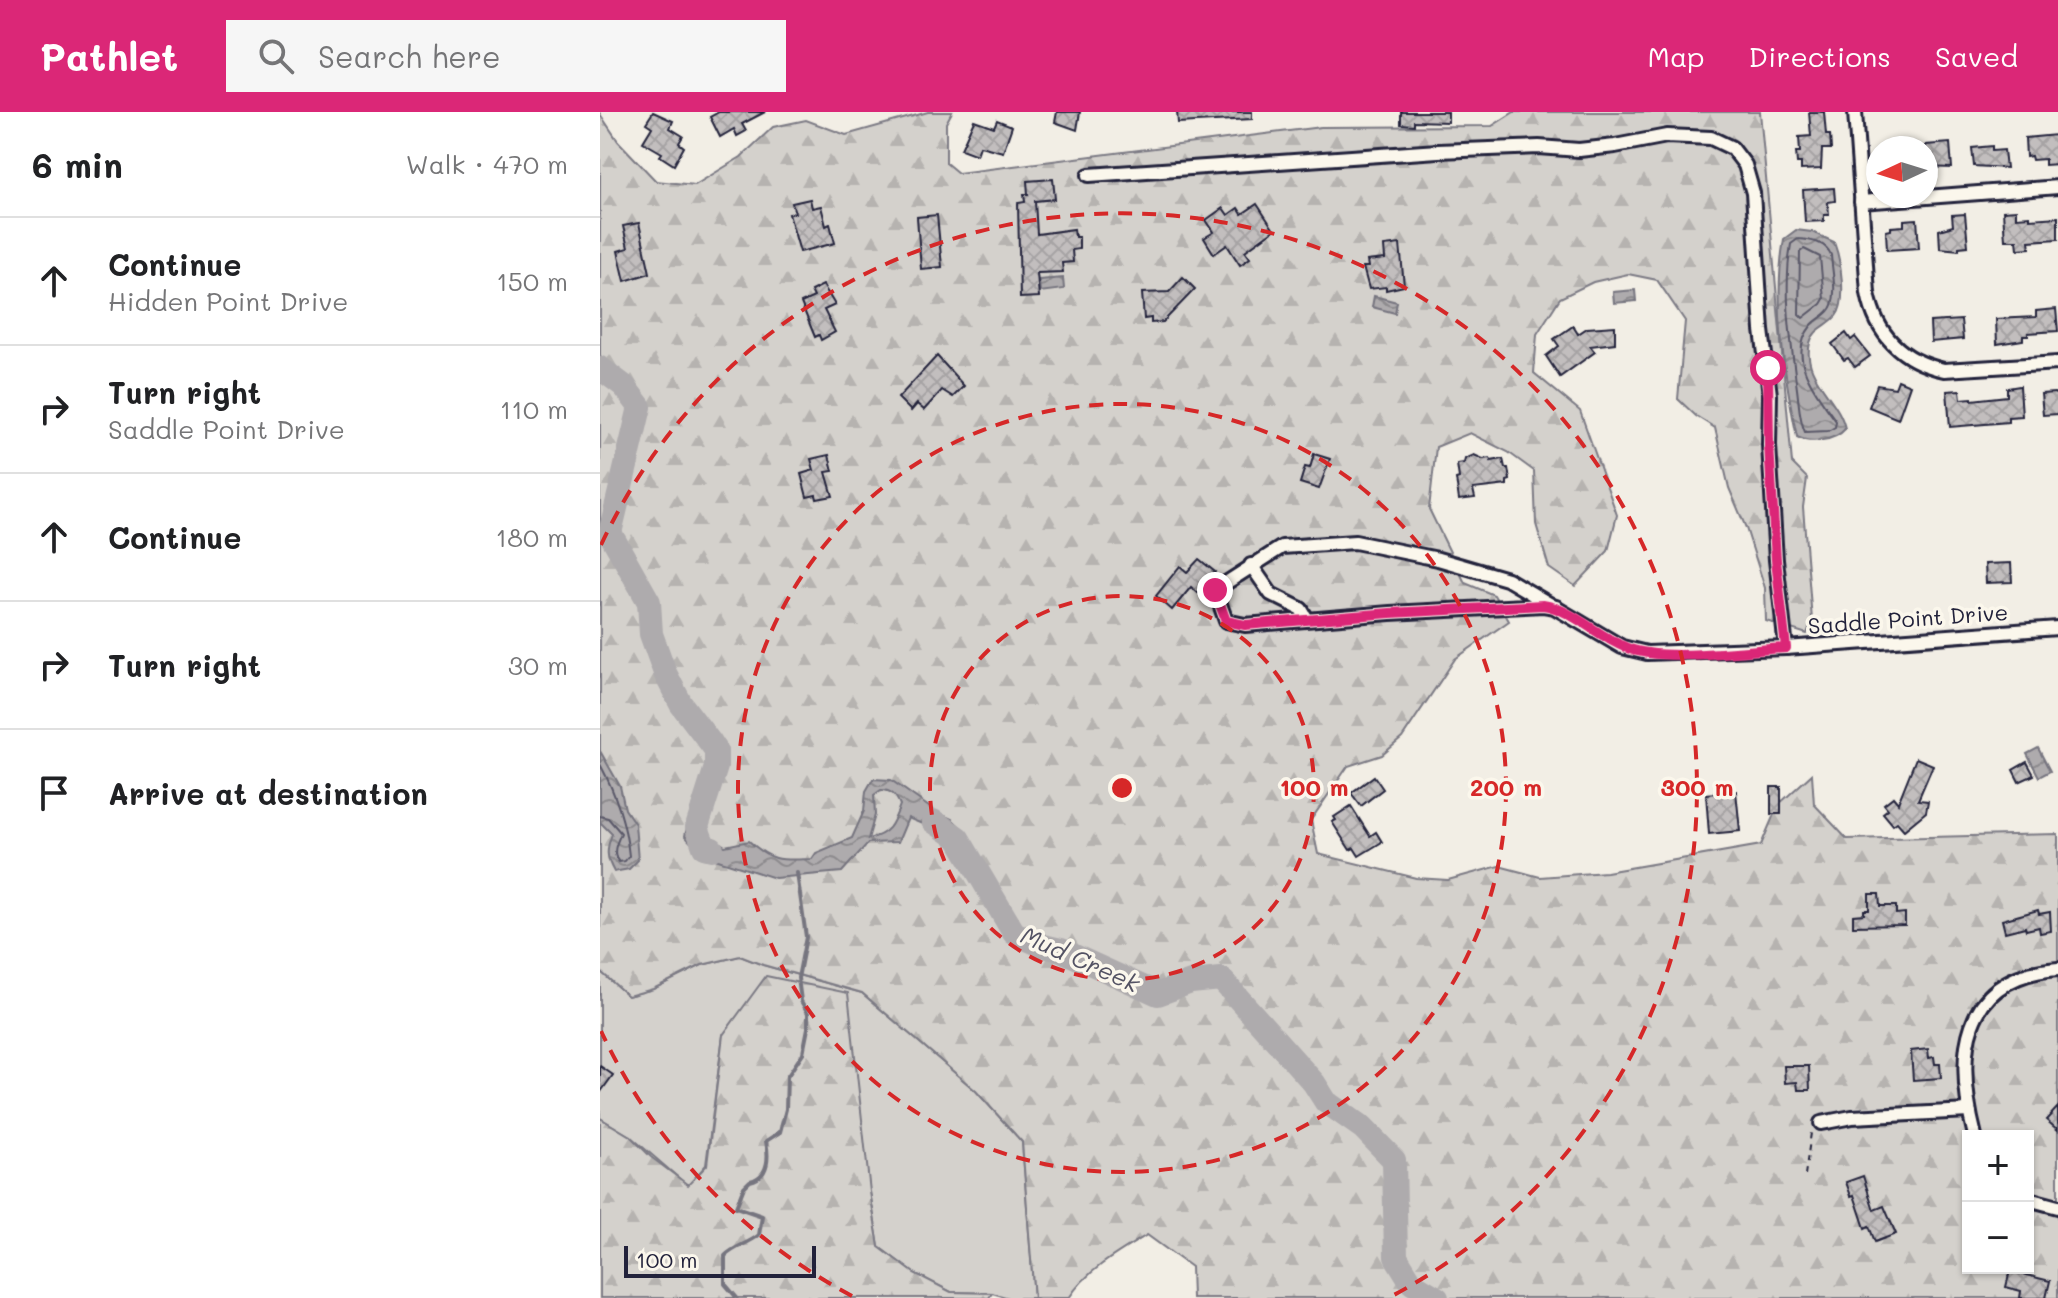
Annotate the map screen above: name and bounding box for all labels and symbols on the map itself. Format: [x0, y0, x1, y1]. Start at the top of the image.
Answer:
north arrow [1866, 136, 1938, 208]
route start [1750, 350, 1786, 386]
route end [1197, 572, 1233, 608]
street label: Saddle Point Drive [1807, 597, 2009, 640]
text: 100 m [1279, 771, 1349, 802]
text: 200 m [1470, 771, 1542, 802]
text: 300 m [1661, 771, 1733, 802]
centre of rings [1108, 774, 1136, 802]
water label: Mud Creek [1016, 919, 1146, 999]
scale bar [624, 1242, 816, 1278]

